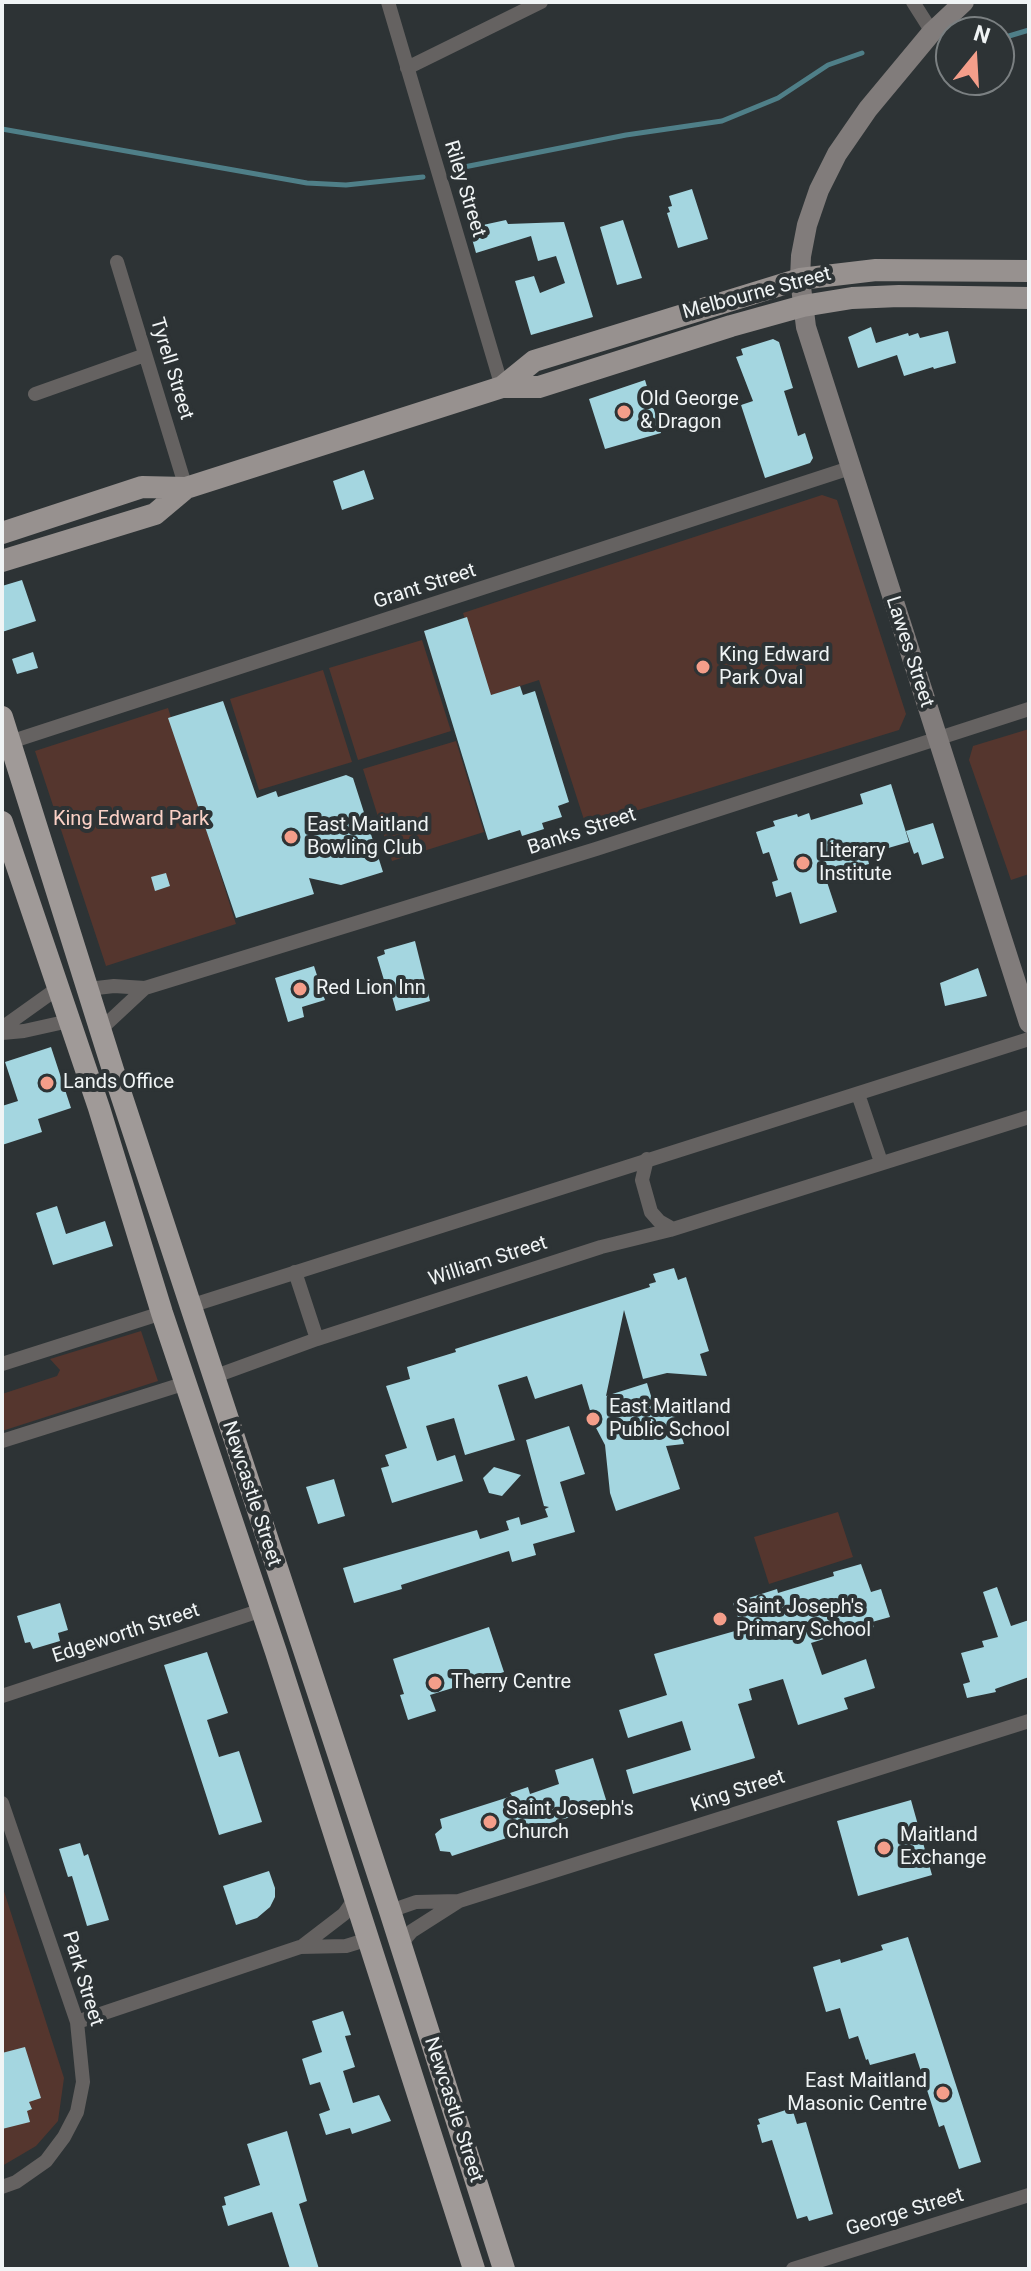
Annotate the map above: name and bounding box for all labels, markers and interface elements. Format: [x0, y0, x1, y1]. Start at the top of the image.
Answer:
north arrow [935, 16, 1015, 96]
text: N [971, 20, 993, 49]
street label: Riley Street [438, 138, 490, 240]
street label: Melbourne Street [680, 263, 834, 325]
street label: Tyrell Street [144, 315, 198, 423]
place label: Old George & Dragon [640, 388, 739, 435]
marker: Old George & Dragon [615, 403, 633, 421]
street label: Grant Street [371, 559, 479, 615]
street label: Lawes Street [880, 593, 938, 711]
place label: King Edward Park Oval [719, 644, 830, 691]
marker: King Edward Park Oval [694, 658, 712, 676]
street label: Banks Street [525, 803, 639, 861]
park label: King Edward Park [53, 808, 209, 832]
place label: East Maitland Bowling Club [307, 814, 429, 861]
marker: East Maitland Bowling Club [282, 828, 300, 846]
place label: Literary Institute [819, 840, 892, 887]
marker: Literary Institute [794, 854, 812, 872]
place label: Red Lion Inn [316, 977, 426, 1001]
marker: Red Lion Inn [291, 980, 309, 998]
place label: Lands Office [63, 1071, 174, 1095]
marker: Lands Office [38, 1074, 56, 1092]
street label: William Street [426, 1232, 550, 1292]
place label: East Maitland Public School [609, 1396, 731, 1443]
marker: East Maitland Public School [584, 1410, 602, 1428]
street label: Newcastle Street [216, 1418, 286, 1570]
place label: Saint Joseph's Primary School [736, 1596, 871, 1643]
street label: Edgeworth Street [49, 1599, 203, 1669]
marker: Saint Joseph's Primary School [711, 1610, 729, 1628]
place label: Therry Centre [451, 1671, 571, 1695]
marker: Therry Centre [426, 1674, 444, 1692]
street label: King Street [688, 1766, 788, 1818]
place label: Saint Joseph's Church [506, 1798, 634, 1845]
marker: Saint Joseph's Church [481, 1813, 499, 1831]
place label: Maitland Exchange [900, 1824, 986, 1871]
marker: Maitland Exchange [875, 1839, 893, 1857]
street label: Park Street [56, 1929, 108, 2029]
street label: Newcastle Street [418, 2034, 488, 2186]
place label: East Maitland Masonic Centre [787, 2070, 927, 2117]
marker: East Maitland Masonic Centre [934, 2084, 952, 2102]
street label: George Street [843, 2184, 967, 2242]

